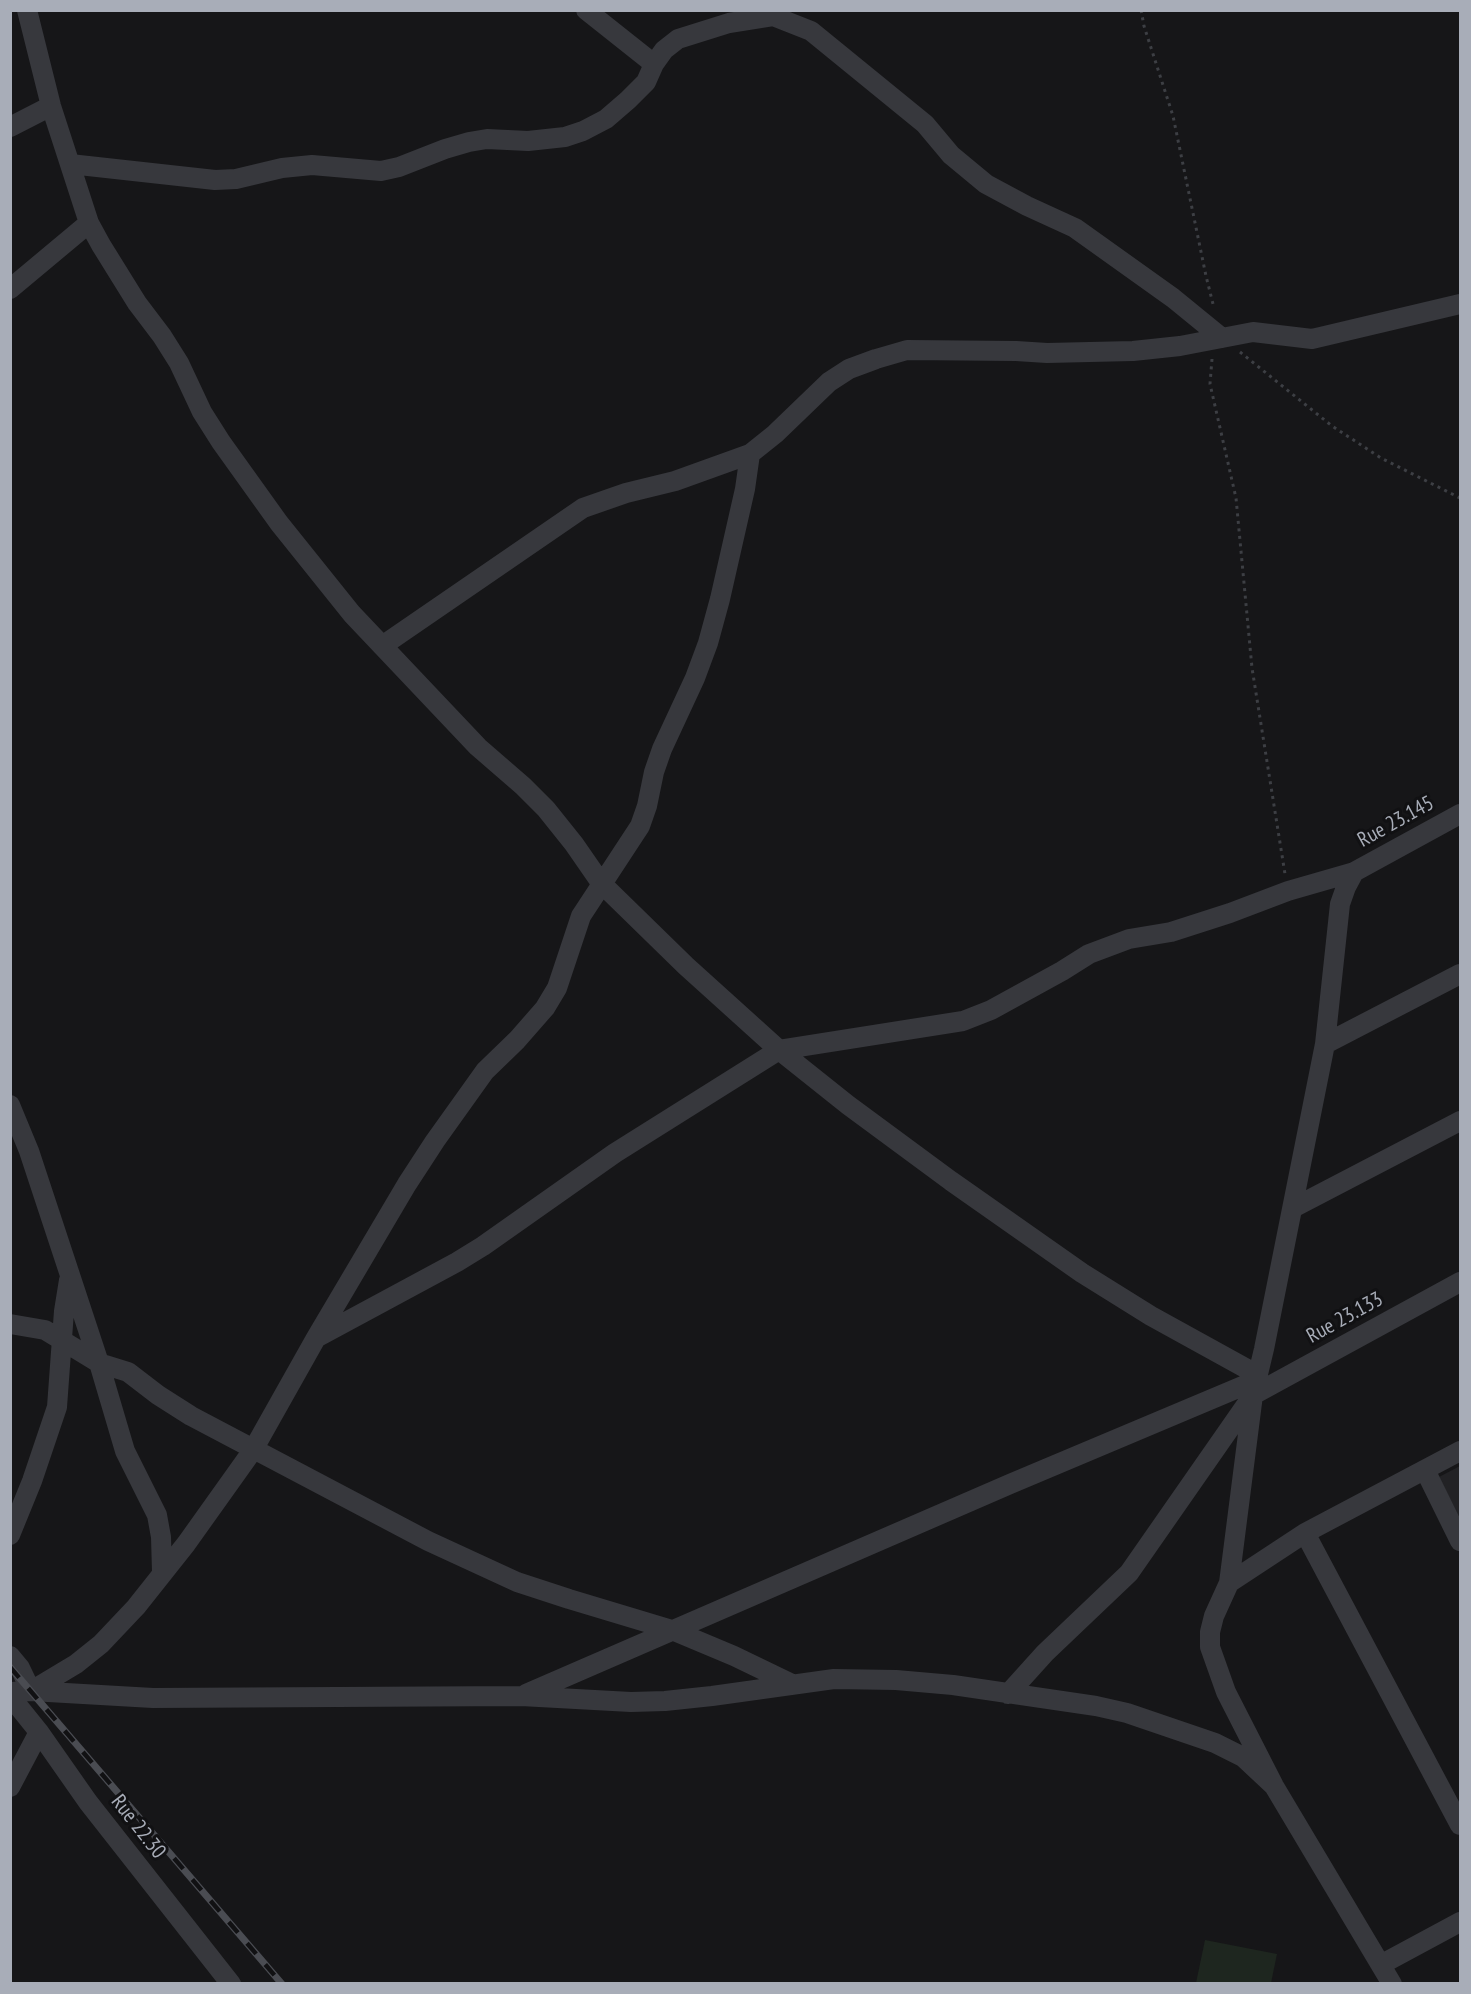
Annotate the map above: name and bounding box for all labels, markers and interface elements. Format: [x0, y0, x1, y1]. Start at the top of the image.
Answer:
street label: Rue 23.145 [1353, 791, 1439, 853]
street label: Rue 23.133 [1302, 1287, 1388, 1349]
street label: Rue 22.30 [105, 1790, 171, 1864]

